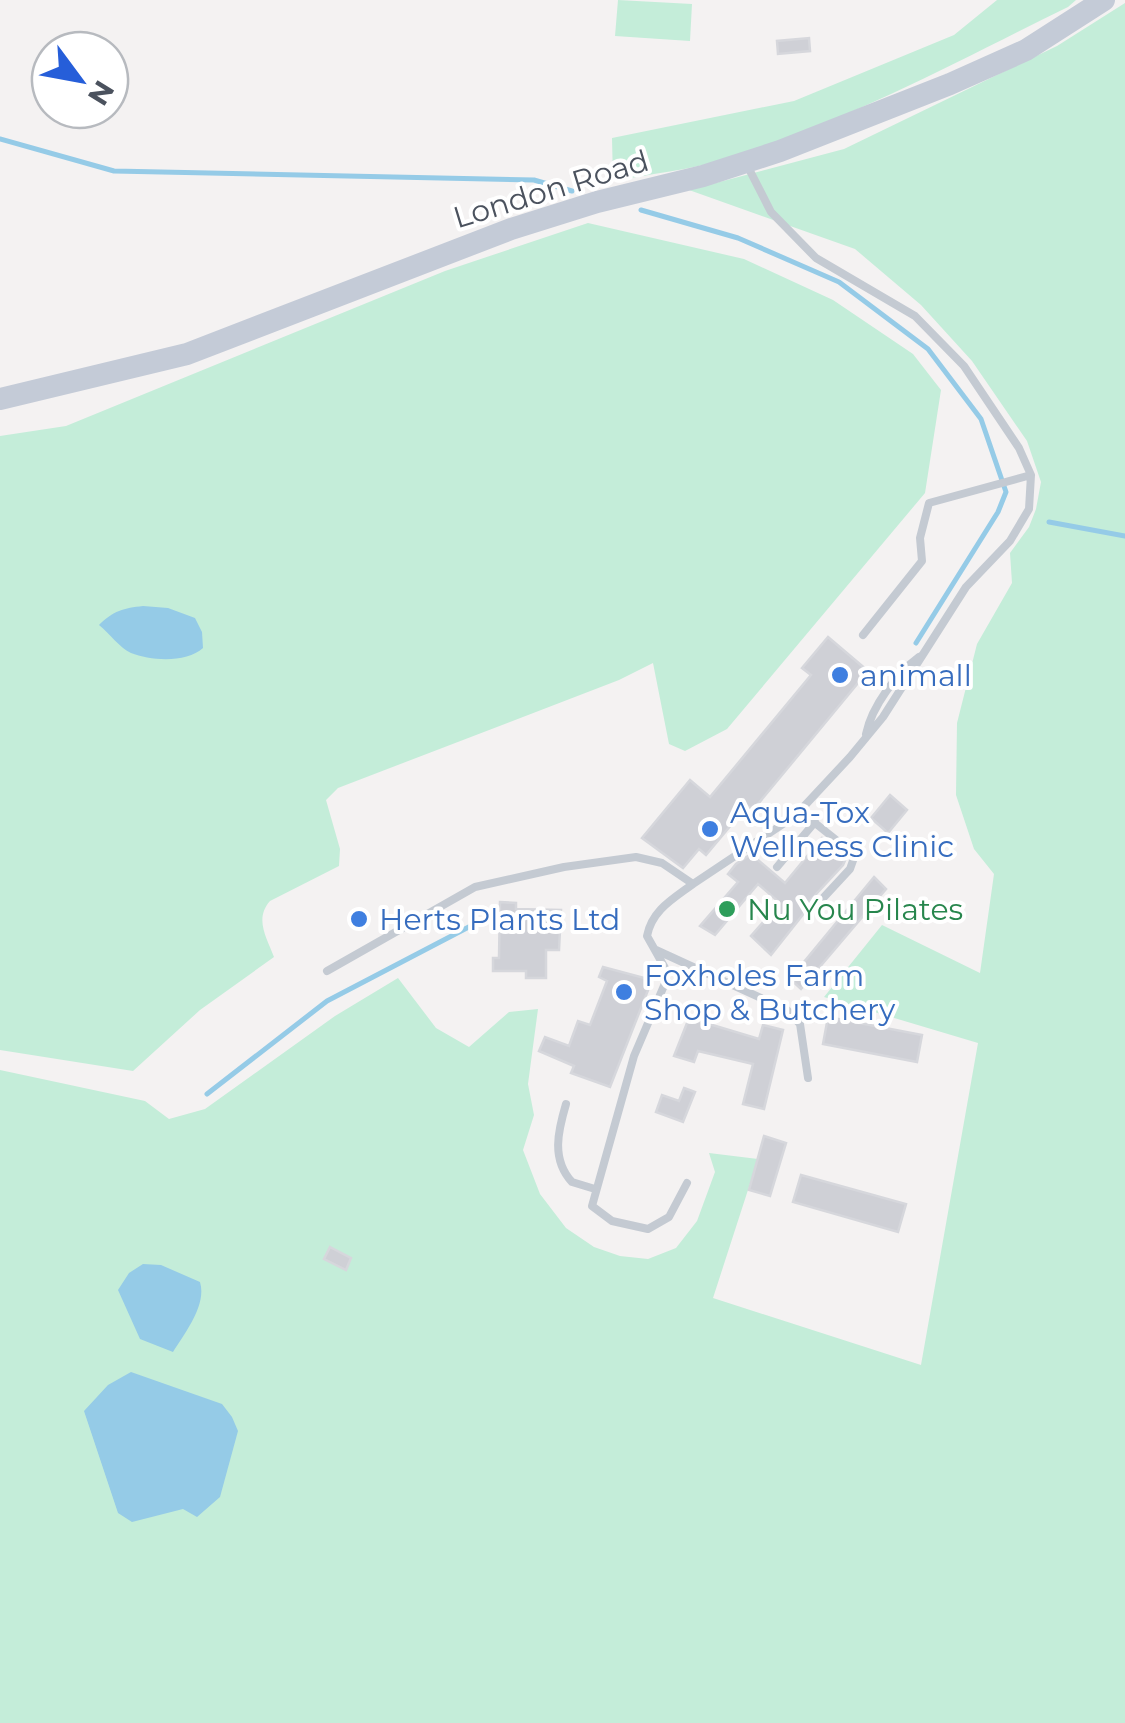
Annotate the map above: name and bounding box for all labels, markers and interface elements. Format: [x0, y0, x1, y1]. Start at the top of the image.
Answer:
north arrow [30, 30, 130, 130]
text: N [81, 75, 122, 112]
street label: London Road [449, 142, 653, 236]
place label: animall [860, 657, 972, 694]
marker: animall [829, 664, 851, 686]
place label: Aqua-Tox Wellness Clinic [730, 794, 954, 865]
marker: Aqua-Tox Wellness Clinic [699, 818, 721, 840]
place label: Nu You Pilates [747, 891, 963, 928]
marker: Nu You Pilates [716, 898, 738, 920]
place label: Herts Plants Ltd [379, 901, 620, 938]
marker: Herts Plants Ltd [348, 908, 370, 930]
place label: Foxholes Farm Shop & Butchery [644, 957, 896, 1028]
marker: Foxholes Farm Shop & Butchery [613, 981, 635, 1003]

